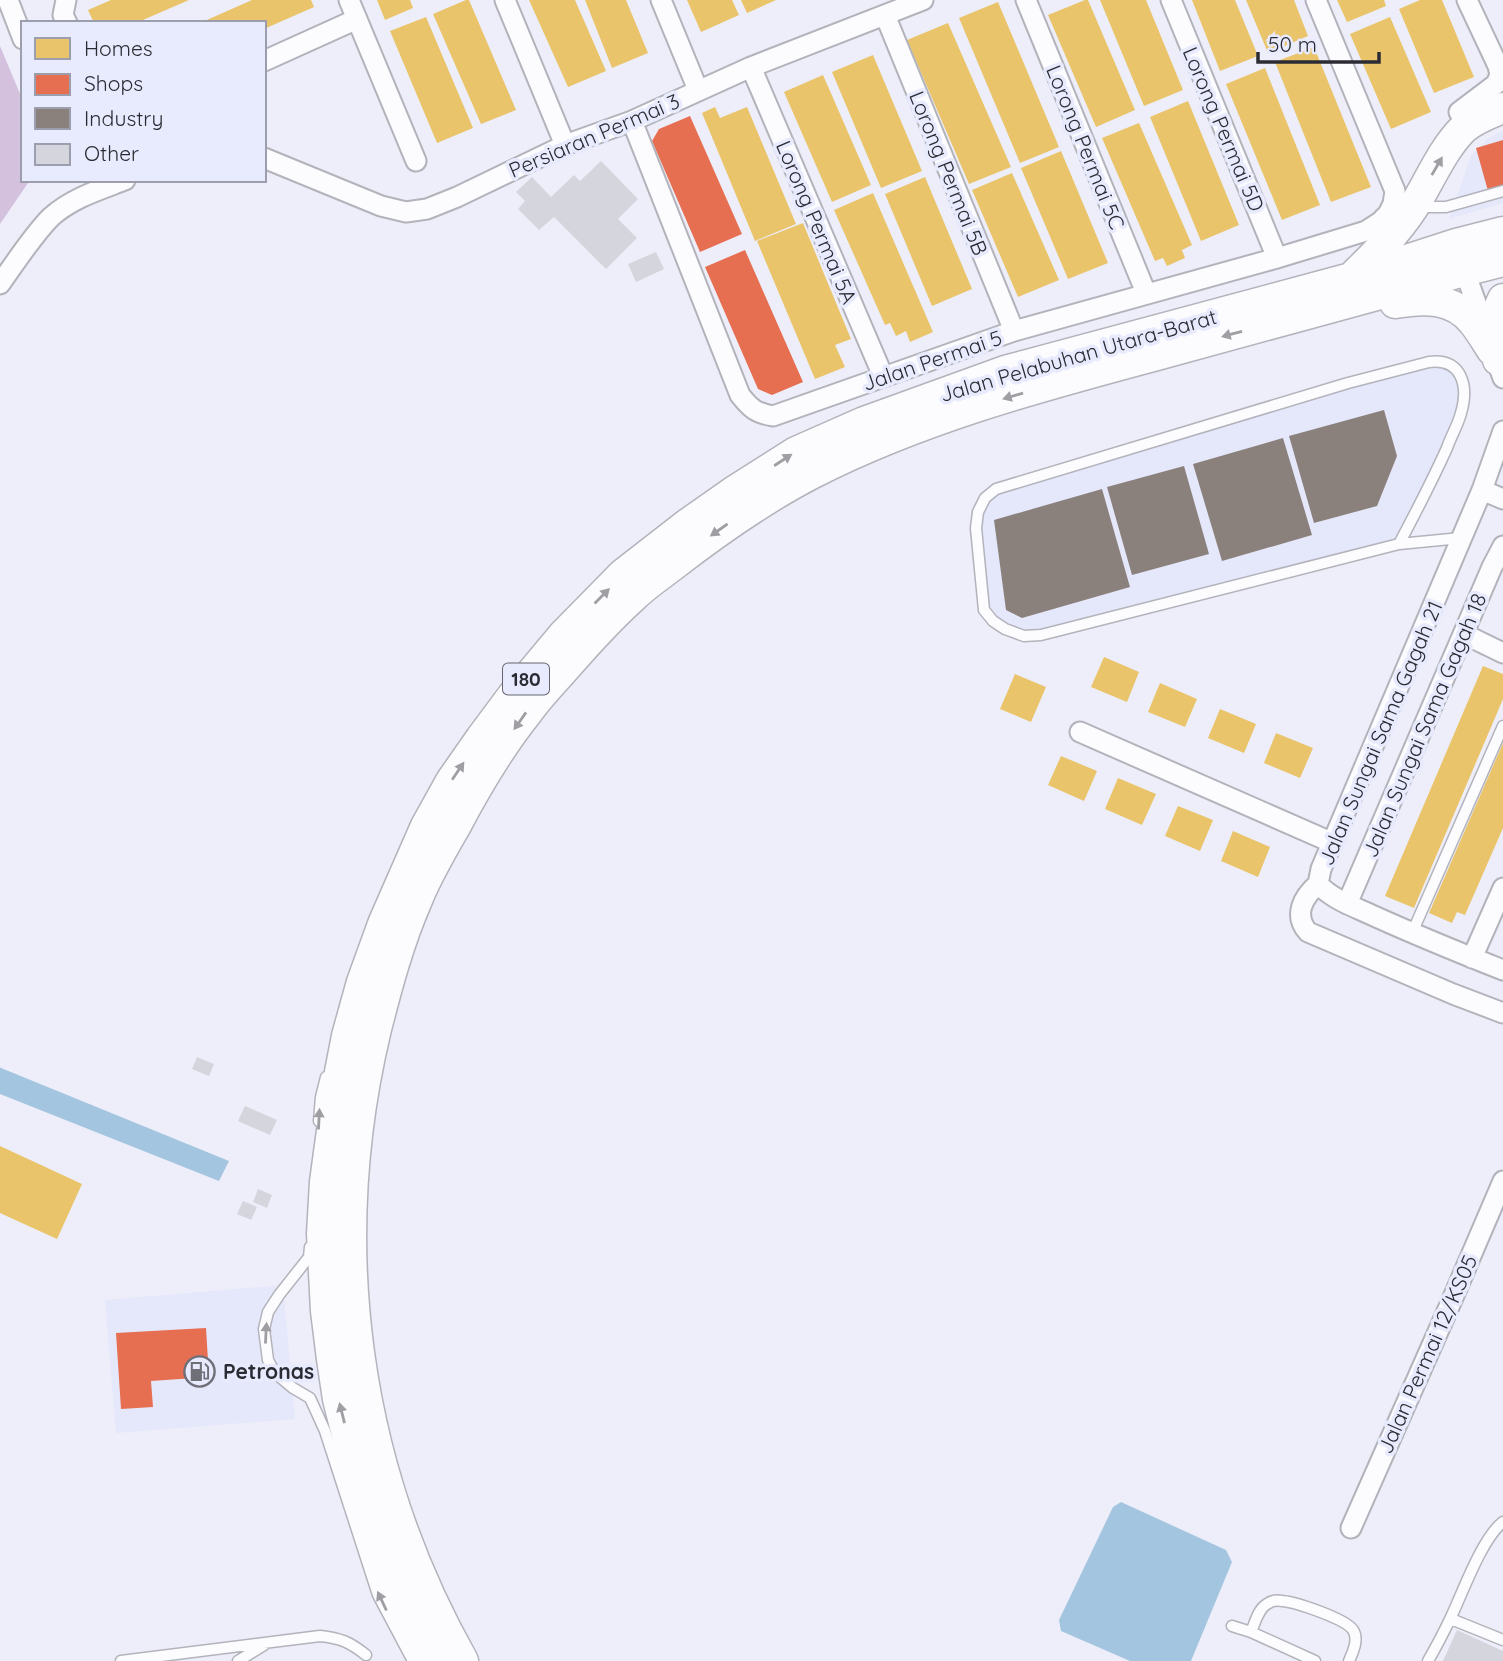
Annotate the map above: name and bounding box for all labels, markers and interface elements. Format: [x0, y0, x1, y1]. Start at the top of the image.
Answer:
legend [21, 21, 266, 182]
scale bar [1258, 21, 1379, 65]
text: 50 m [1268, 31, 1317, 57]
text: Homes [84, 35, 153, 61]
street label: Lorong Permai 5D [1178, 43, 1270, 215]
street label: Lorong Permai 5C [1041, 61, 1131, 233]
text: Shops [84, 70, 143, 96]
street label: Persiaran Permai 3 [505, 87, 683, 183]
street label: Lorong Permai 5B [904, 87, 994, 259]
text: Industry [84, 105, 163, 131]
street label: Lorong Permai 5A [771, 137, 863, 307]
text: Other [84, 140, 139, 166]
one-way arrow [1431, 157, 1444, 176]
street label: Jalan Pelabuhan Utara-Barat [937, 303, 1219, 407]
street label: Jalan Permai 5 [859, 324, 1005, 396]
one-way arrow [1221, 329, 1243, 340]
one-way arrow [1003, 391, 1024, 401]
one-way arrow [774, 454, 793, 467]
one-way arrow [710, 523, 728, 537]
one-way arrow [593, 587, 610, 604]
street label: Jalan Sungai Sama Gagah 18 [1356, 589, 1492, 861]
street label: Jalan Sungai Sama Gagah 21 [1312, 597, 1448, 869]
road number: 180 [503, 664, 549, 694]
one-way arrow [513, 712, 527, 730]
one-way arrow [451, 761, 464, 781]
one-way arrow [314, 1108, 325, 1130]
street label: Jalan Permai 12/KS05 [1371, 1251, 1483, 1457]
one-way arrow [260, 1322, 271, 1344]
fuel station icon: Petronas [183, 1354, 217, 1388]
place label: Petronas [223, 1358, 314, 1384]
one-way arrow [336, 1402, 347, 1424]
one-way arrow [376, 1591, 388, 1611]

